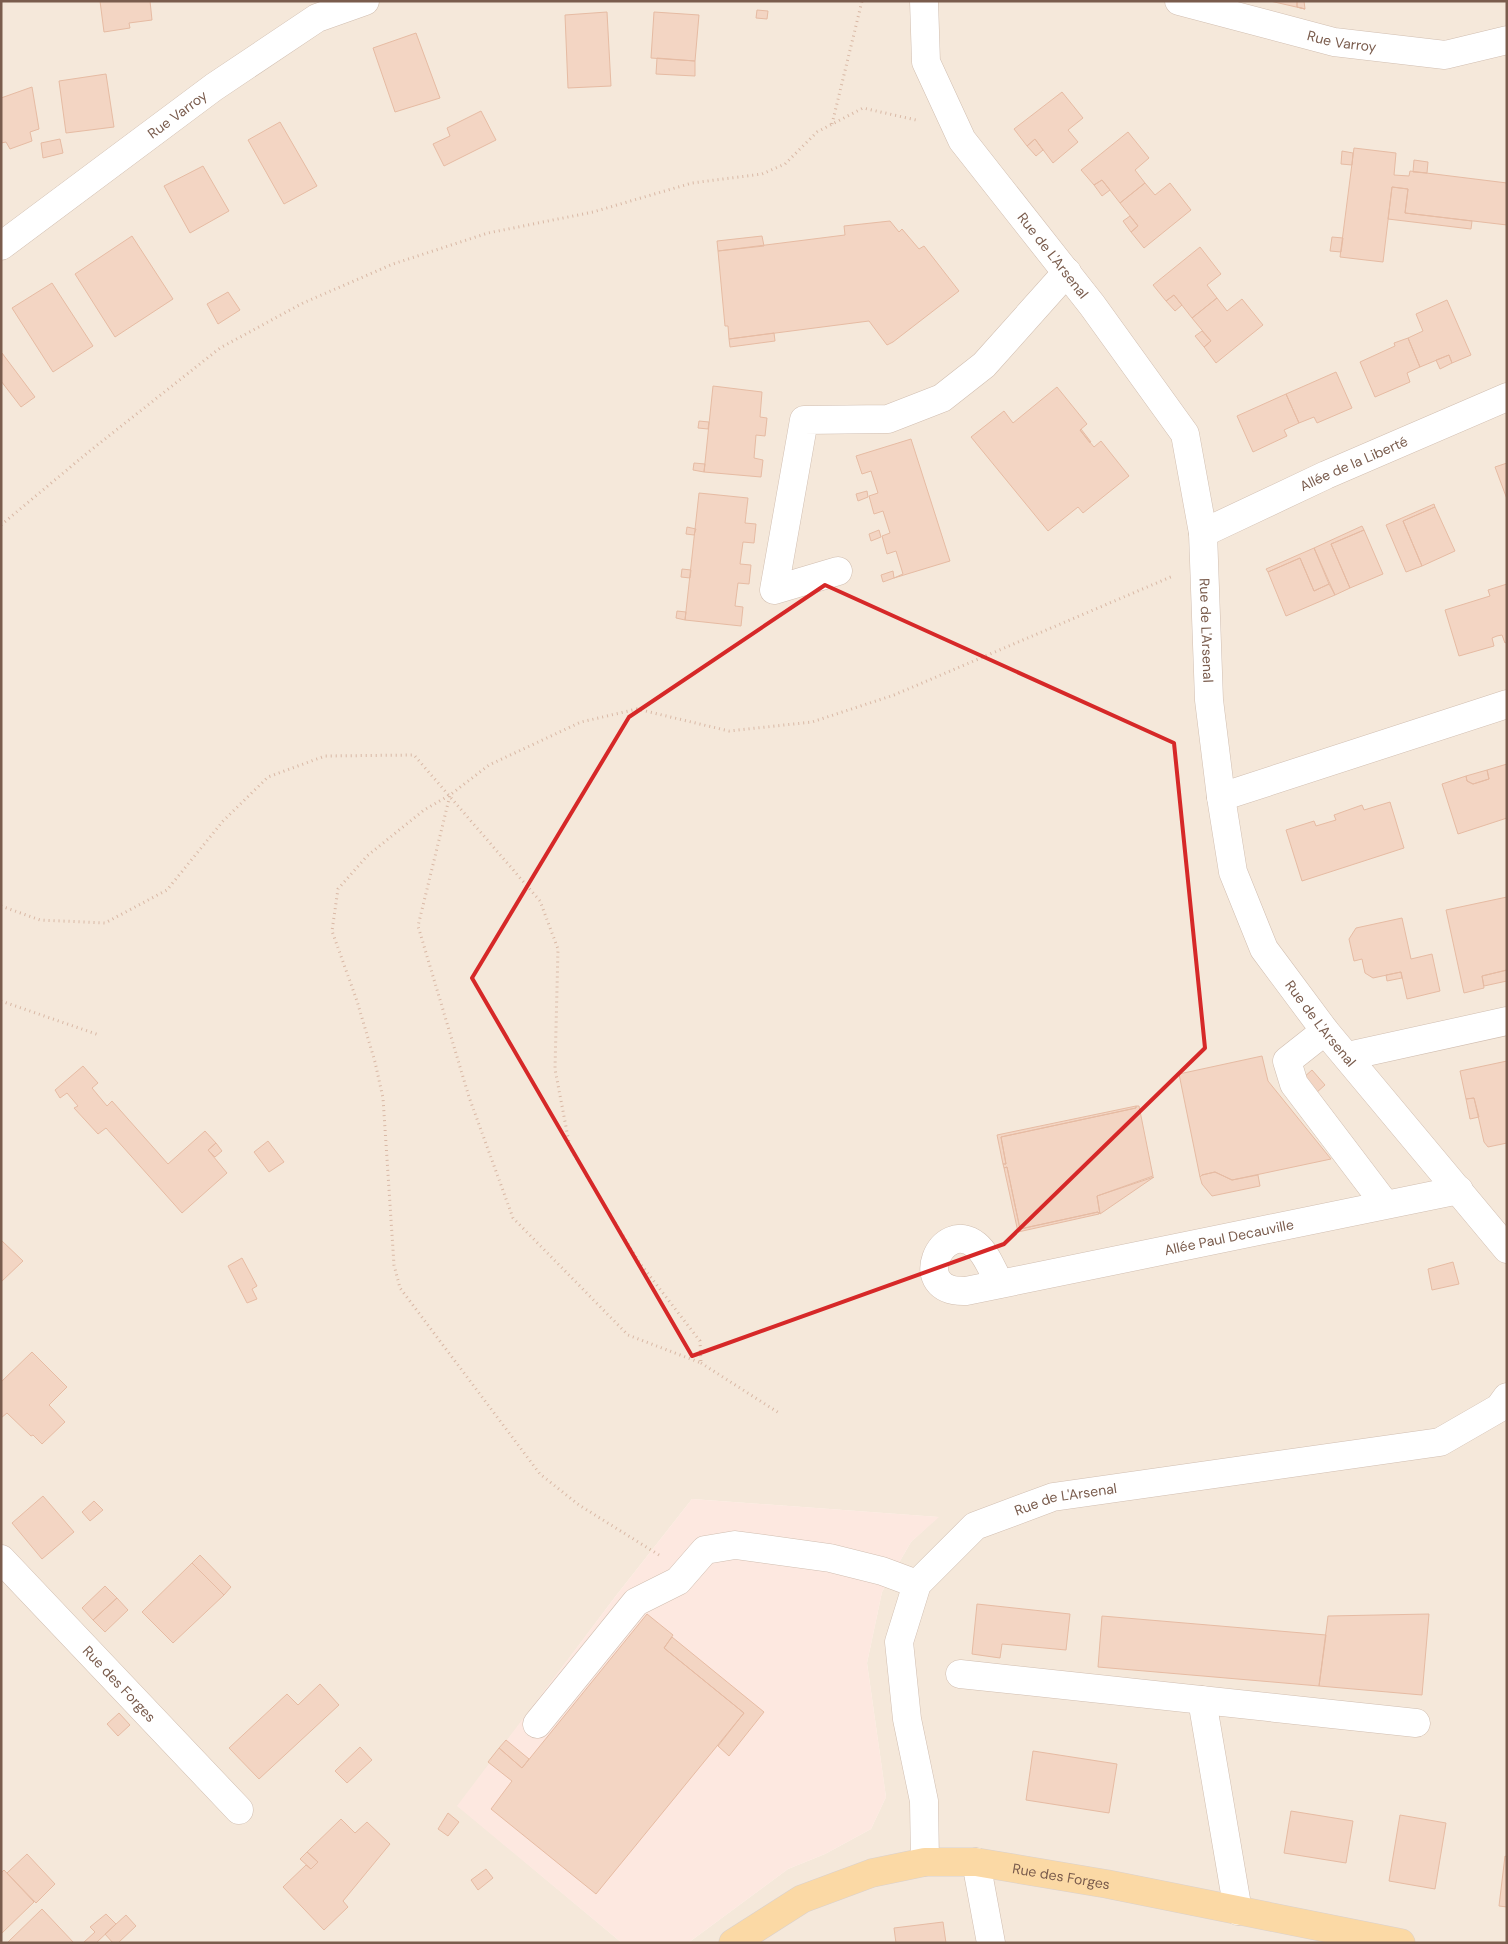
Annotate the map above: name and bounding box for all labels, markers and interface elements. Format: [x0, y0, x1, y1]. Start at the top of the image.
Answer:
street label: Rue Varroy [1305, 26, 1378, 56]
street label: Rue Varroy [144, 86, 211, 143]
street label: Rue de L'Arsenal [1014, 209, 1092, 302]
street label: Allée de la Liberté [1297, 432, 1410, 495]
street label: Rue de L'Arsenal [1196, 578, 1217, 683]
street label: Rue de L'Arsenal [1281, 977, 1360, 1070]
street label: Allée Paul Decauville [1163, 1215, 1295, 1259]
street label: Rue de L'Arsenal [1012, 1479, 1118, 1520]
street label: Rue des Forges [79, 1642, 160, 1726]
street label: Rue des Forges [1011, 1859, 1111, 1893]

